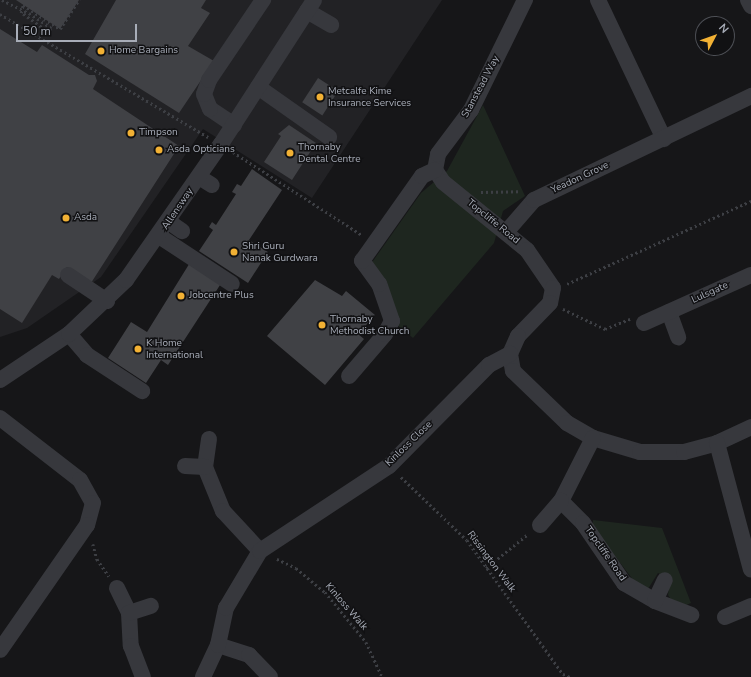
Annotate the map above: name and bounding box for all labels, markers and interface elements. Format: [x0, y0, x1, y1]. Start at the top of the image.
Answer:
scale bar [18, 16, 139, 42]
north arrow [695, 16, 735, 56]
text: N [715, 20, 732, 36]
text: 50 m [23, 23, 51, 39]
place label: Home Bargains [109, 45, 178, 57]
marker: Home Bargains [96, 46, 106, 56]
street label: Stanstead Way [460, 54, 502, 120]
place label: Metcalfe Kime Insurance Services [328, 85, 411, 108]
marker: Metcalfe Kime Insurance Services [315, 92, 325, 102]
place label: Timpson [139, 127, 178, 139]
marker: Timpson [126, 128, 136, 138]
place label: Thornaby Dental Centre [298, 141, 360, 164]
place label: Asda Opticians [167, 144, 235, 156]
marker: Asda Opticians [154, 145, 164, 155]
marker: Thornaby Dental Centre [285, 148, 295, 158]
street label: Yeadon Grove [549, 159, 611, 197]
street label: Allensway [160, 186, 196, 232]
street label: Topcliffe Road [464, 197, 522, 247]
place label: Asda [74, 212, 97, 224]
marker: Asda [61, 213, 71, 223]
place label: Shri Guru Nanak Gurdwara [242, 240, 318, 264]
marker: Shri Guru Nanak Gurdwara [229, 247, 239, 257]
street label: Lulsgate [690, 280, 730, 306]
place label: Jobcentre Plus [189, 290, 254, 302]
marker: Jobcentre Plus [176, 291, 186, 301]
place label: Thornaby Methodist Church [330, 313, 409, 336]
marker: Thornaby Methodist Church [317, 320, 327, 330]
place label: K Home International [146, 337, 203, 360]
marker: K Home International [133, 344, 143, 354]
street label: Kinloss Close [383, 419, 435, 469]
street label: Topcliffe Road [582, 524, 628, 584]
street label: Rissington Walk [464, 529, 518, 595]
street label: Kinloss Walk [322, 581, 370, 633]

